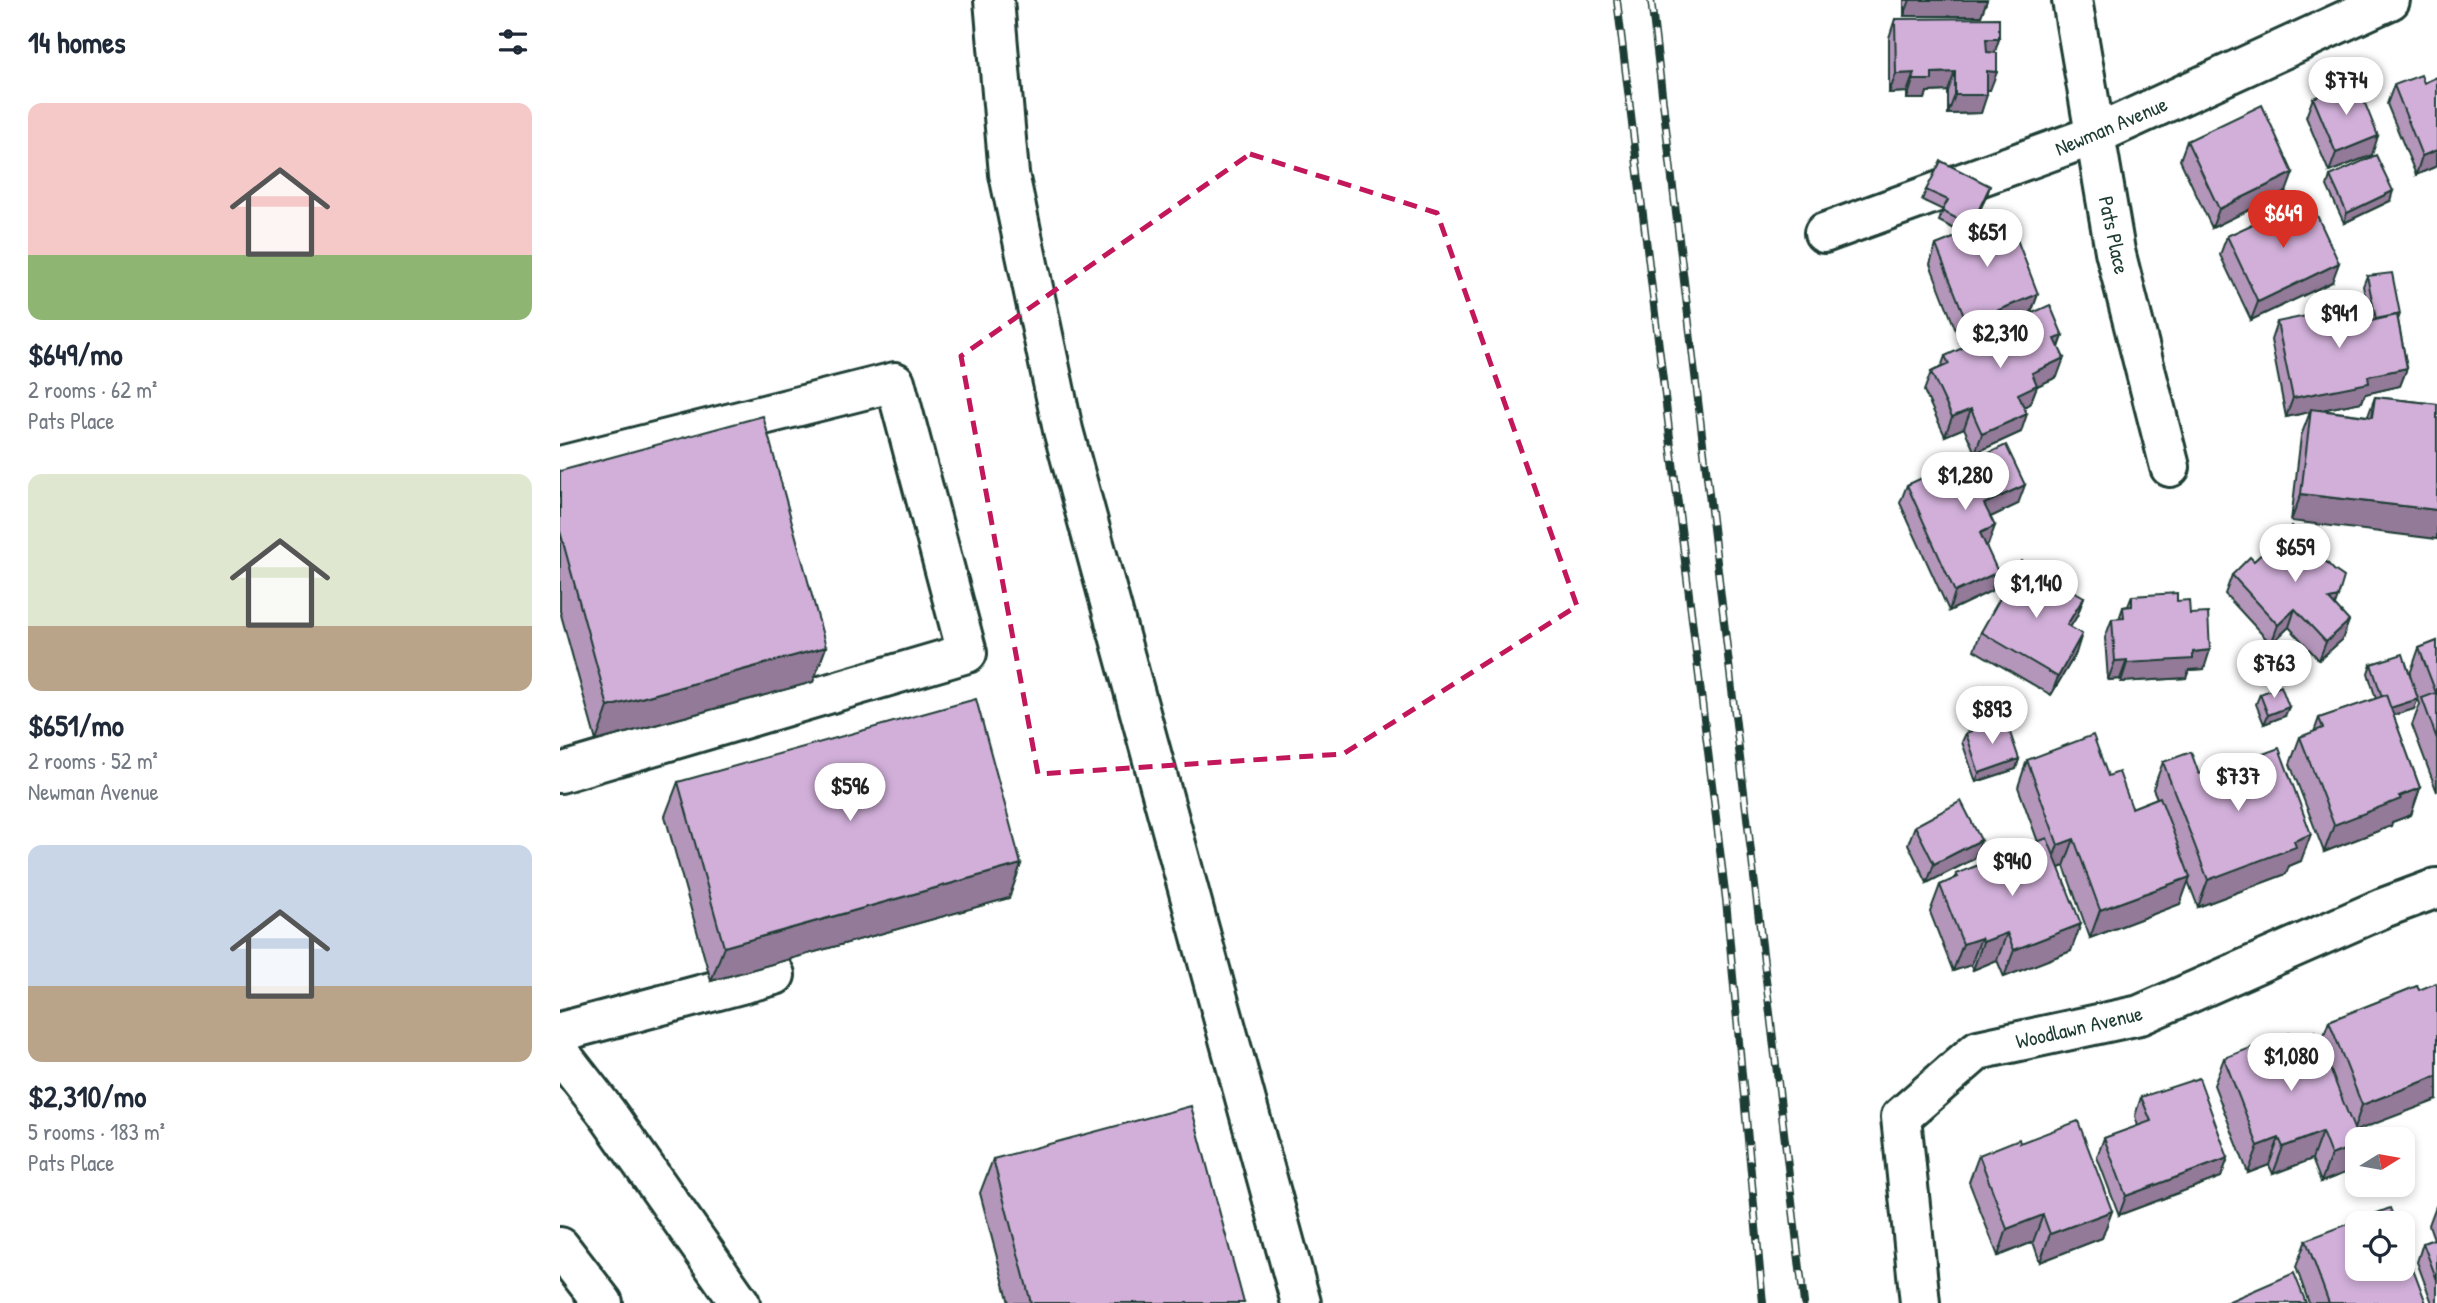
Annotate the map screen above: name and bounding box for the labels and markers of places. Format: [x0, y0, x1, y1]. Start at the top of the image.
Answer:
pin: $774 [2305, 58, 2387, 117]
pin: $649 [2242, 190, 2324, 250]
pin: $651 [1946, 210, 2028, 269]
pin: $941 [2298, 290, 2380, 350]
pin: $2,310 [1943, 310, 2057, 370]
pin: $1,280 [1908, 452, 2022, 512]
pin: $659 [2254, 524, 2336, 584]
pin: $1,140 [1979, 560, 2093, 620]
pin: $763 [2233, 640, 2315, 700]
pin: $893 [1951, 686, 2033, 746]
pin: $737 [2197, 754, 2279, 813]
pin: $596 [809, 764, 891, 823]
pin: $940 [1971, 838, 2053, 898]
pin: $1,080 [2234, 1034, 2348, 1093]

